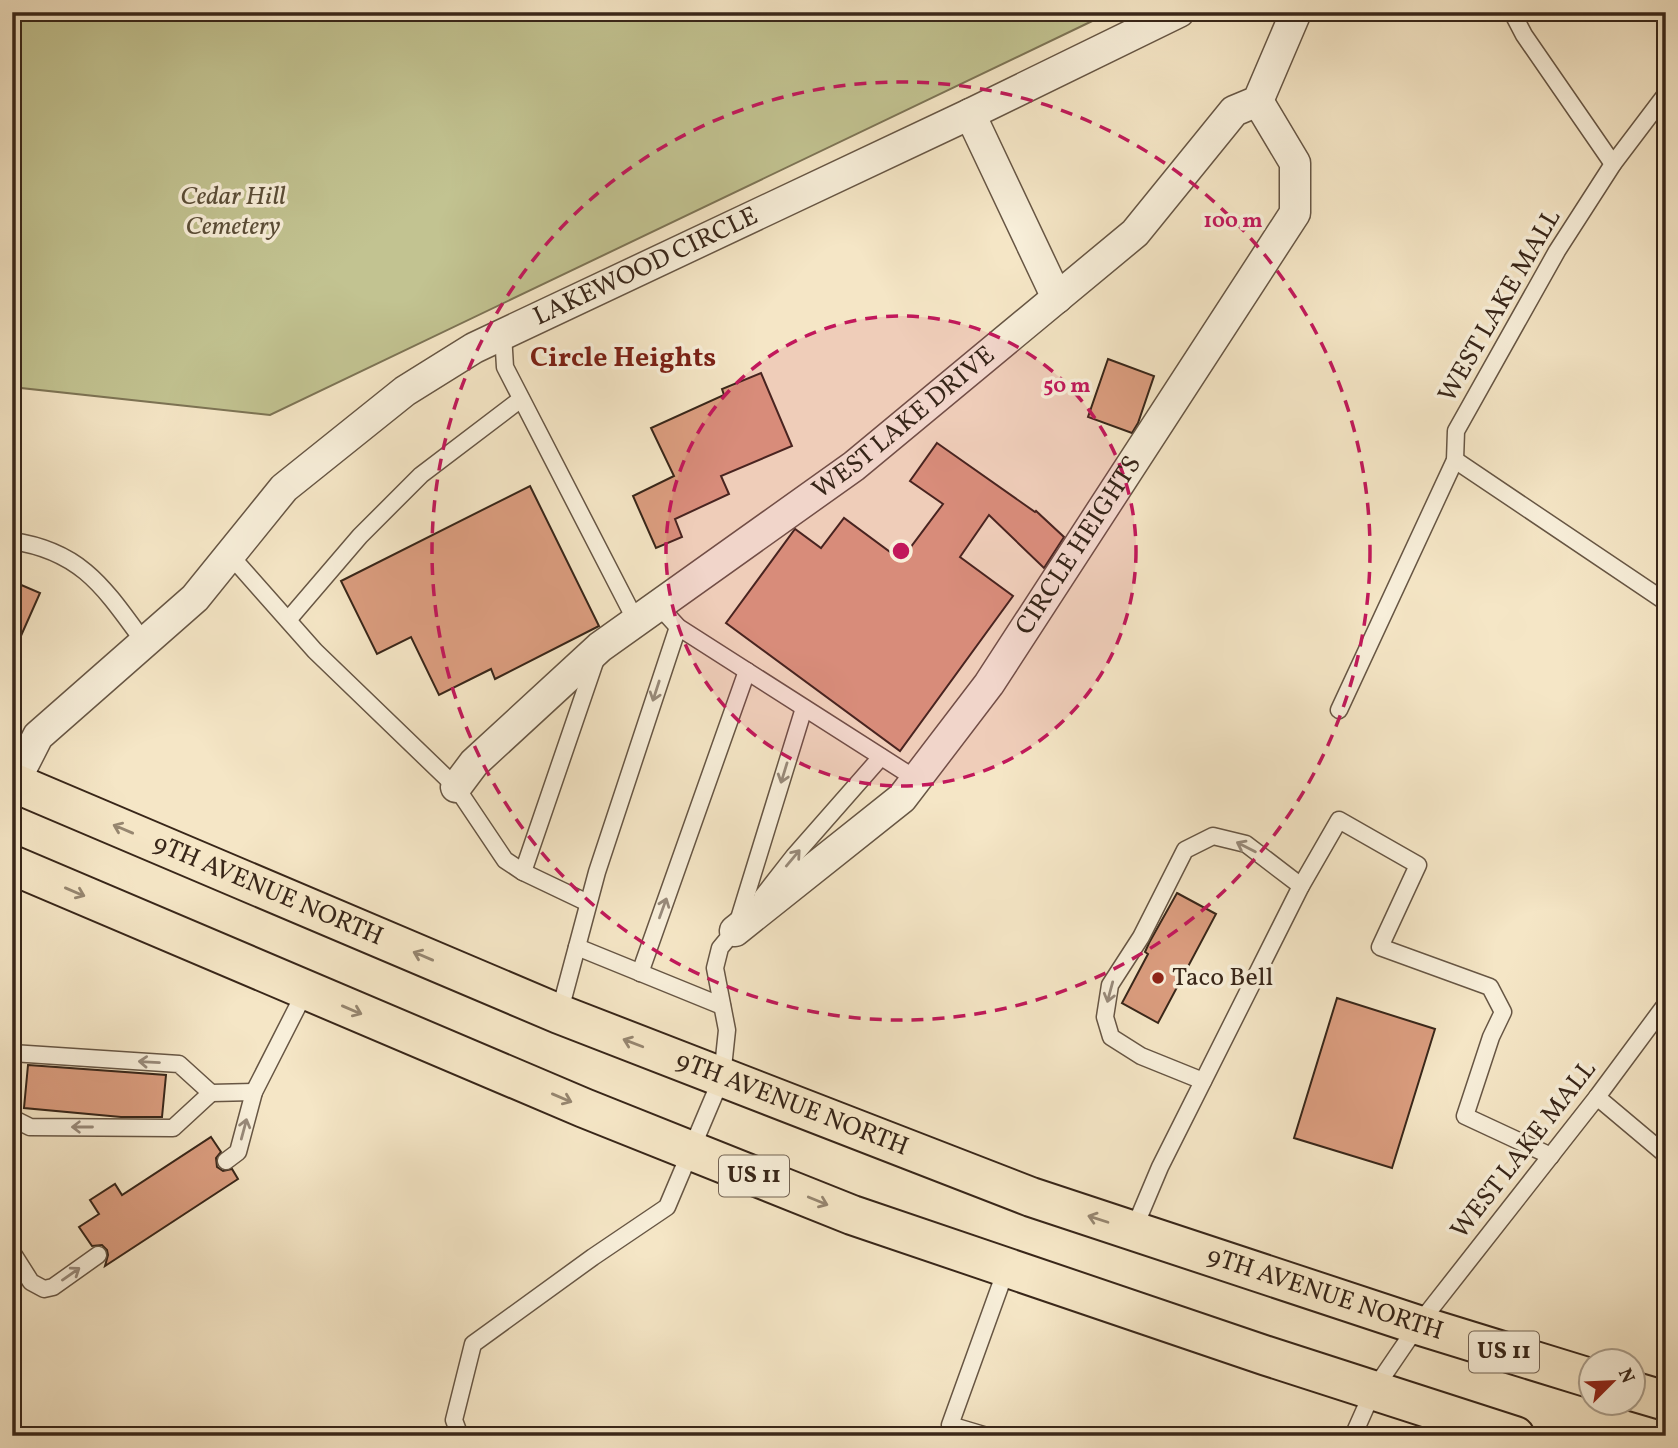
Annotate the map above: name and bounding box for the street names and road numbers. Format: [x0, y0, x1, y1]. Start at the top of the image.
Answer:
street label: LAKEWOOD CIRCLE [528, 198, 764, 335]
street label: WEST LAKE MALL [1430, 202, 1570, 409]
street label: WEST LAKE DRIVE [805, 338, 1003, 508]
street label: CIRCLE HEIGHTS [1007, 449, 1151, 642]
street label: 9TH AVENUE NORTH [147, 826, 389, 955]
street label: 9TH AVENUE NORTH [670, 1043, 914, 1166]
street label: WEST LAKE MALL [1443, 1053, 1605, 1247]
road number: US 11 [719, 1156, 789, 1196]
street label: 9TH AVENUE NORTH [1202, 1238, 1448, 1350]
road number: US 11 [1469, 1332, 1539, 1372]

